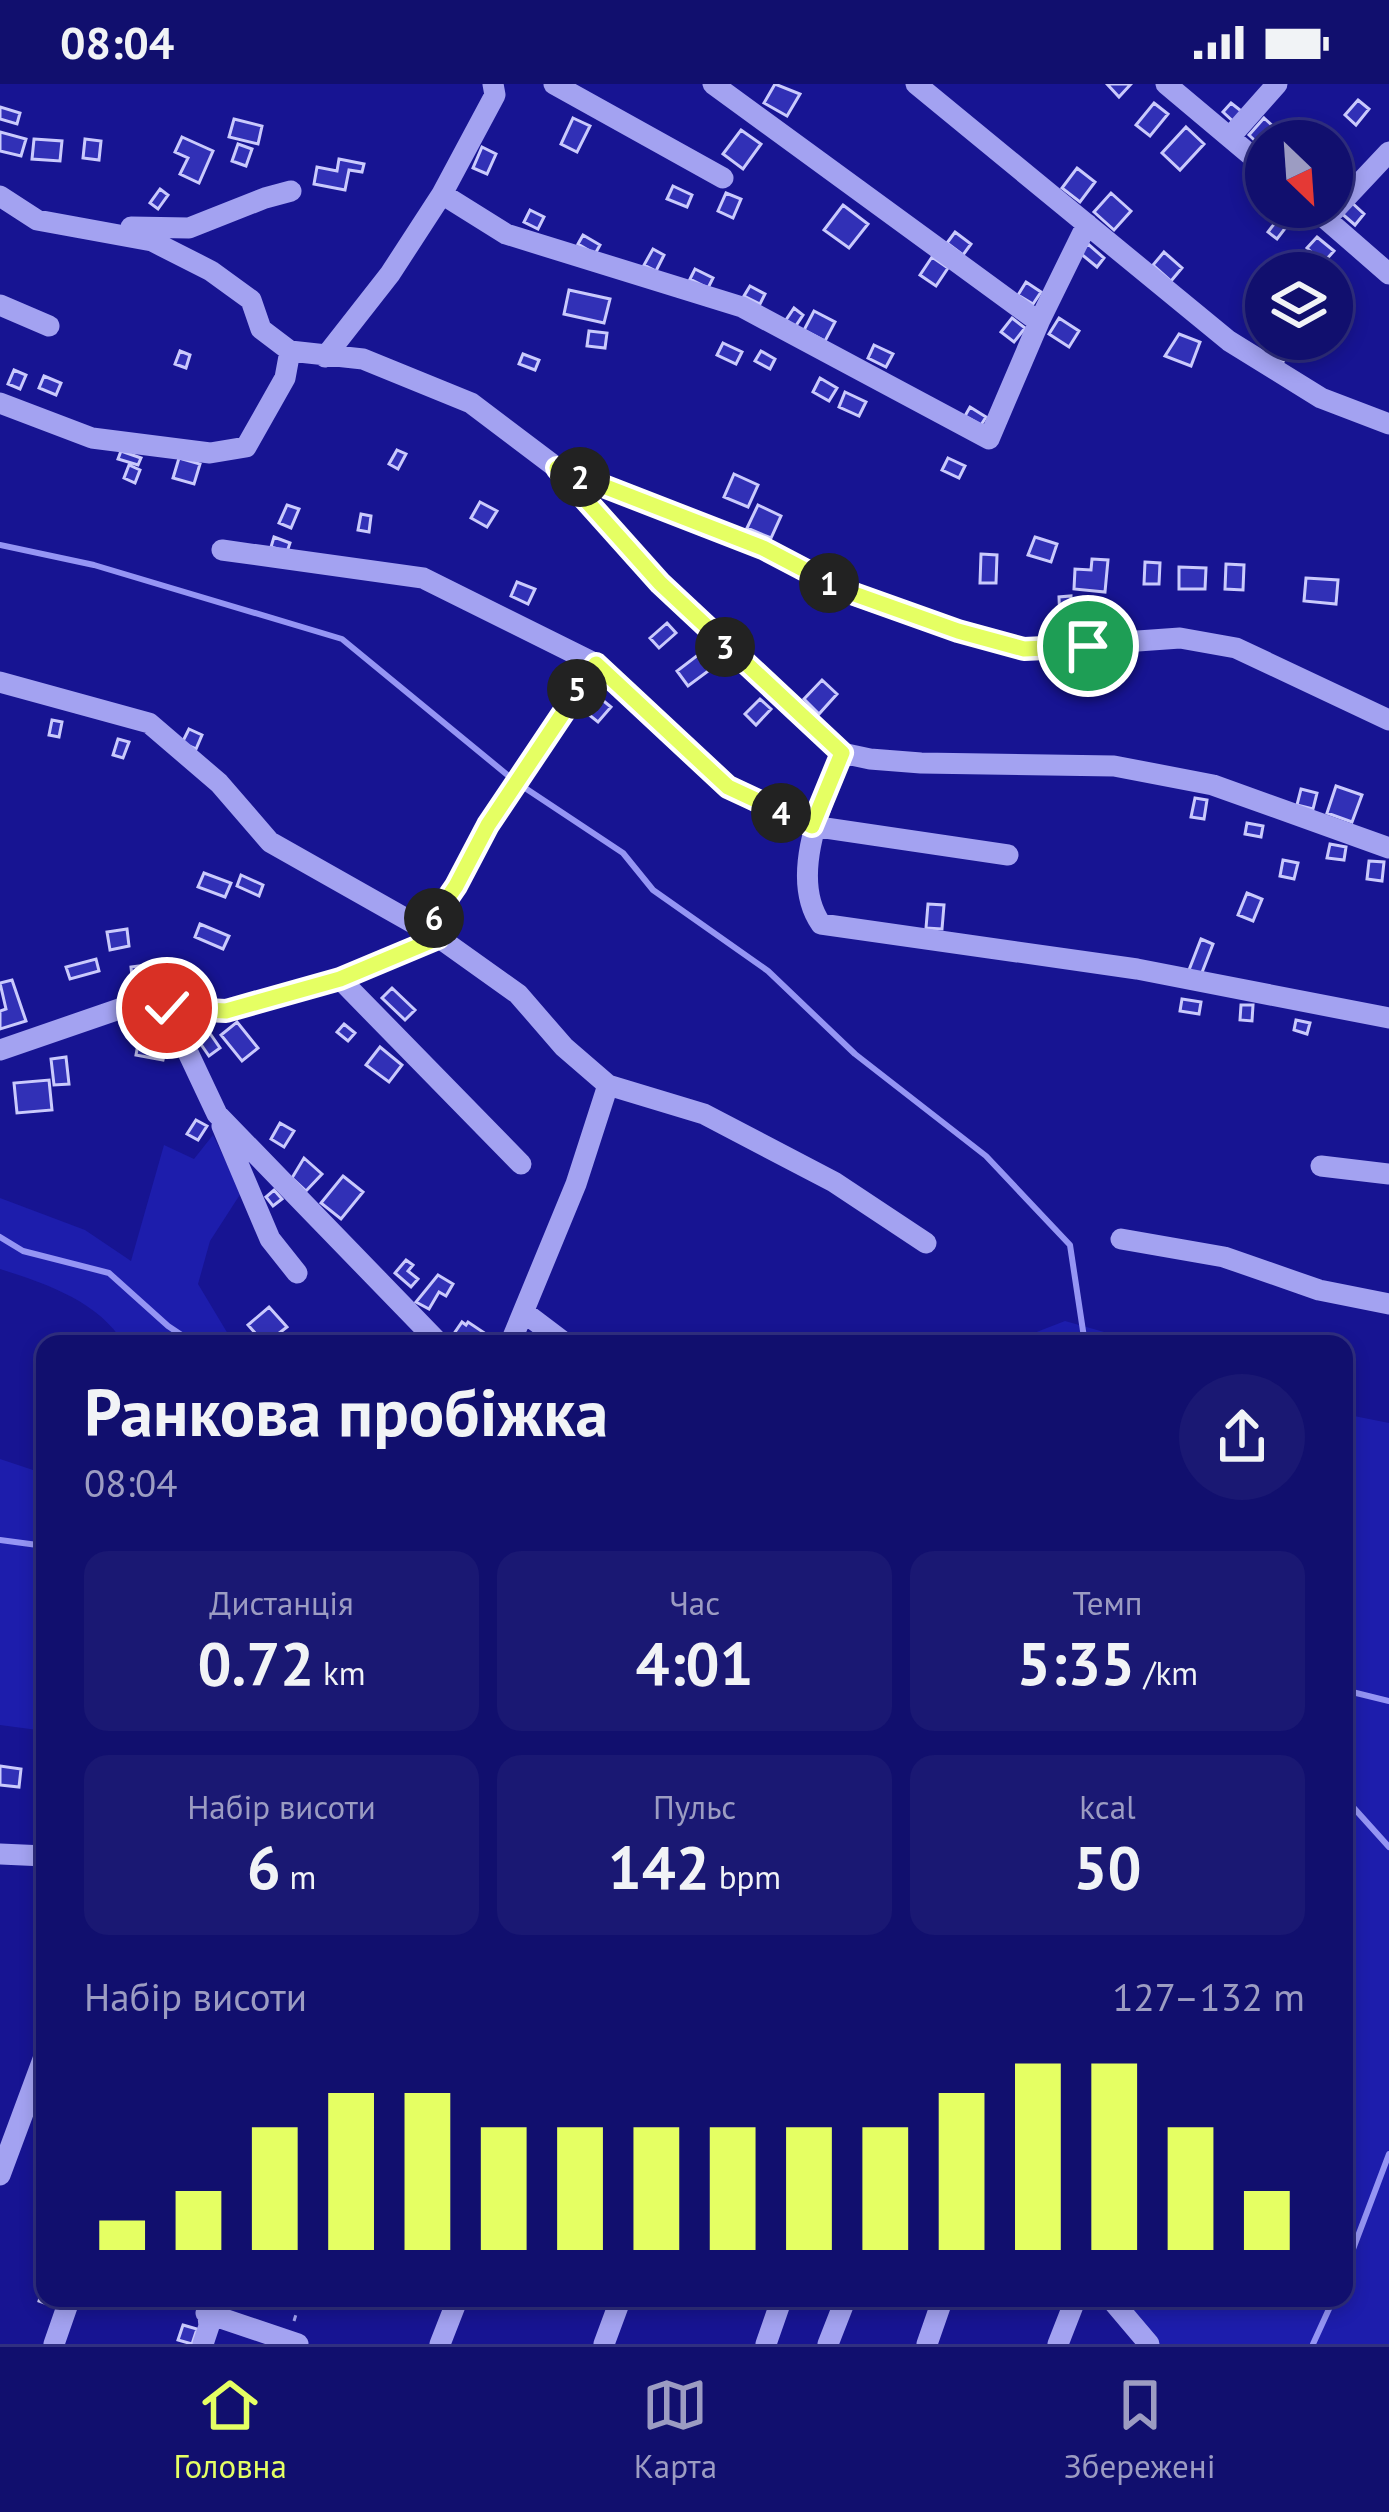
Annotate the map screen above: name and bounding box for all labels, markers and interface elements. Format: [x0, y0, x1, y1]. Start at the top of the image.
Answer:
text: 08:04 [60, 13, 174, 71]
north arrow [1245, 120, 1353, 228]
map controls [1245, 120, 1353, 360]
button: layers [1245, 252, 1353, 360]
pin: 2 [550, 447, 610, 507]
text: 2 [571, 455, 589, 498]
pin: 1 [799, 553, 859, 613]
text: 1 [820, 561, 838, 604]
pin [1037, 595, 1139, 697]
icon: arrive [1055, 613, 1121, 679]
pin: 3 [695, 617, 755, 677]
text: 3 [716, 625, 734, 668]
pin: 5 [547, 659, 607, 719]
text: 5 [568, 667, 586, 710]
pin: 4 [751, 783, 811, 843]
text: 4 [772, 791, 790, 834]
pin: 6 [404, 888, 464, 948]
text: 6 [425, 896, 443, 939]
pin [116, 957, 218, 1059]
icon: check [134, 975, 200, 1041]
text: Ранкова пробіжка [84, 1369, 608, 1454]
button: share [1179, 1374, 1305, 1500]
text: 08:04 [84, 1457, 178, 1508]
text: Дистанція [209, 1581, 354, 1624]
text: Час [669, 1581, 720, 1624]
text: Темп [1073, 1581, 1142, 1624]
text: 0.72 [197, 1624, 314, 1702]
text: 4:01 [635, 1624, 754, 1702]
text: 5:35 [1017, 1624, 1135, 1702]
text: km [314, 1651, 366, 1694]
text: /km [1135, 1651, 1198, 1694]
text: Набір висоти [187, 1785, 376, 1828]
text: Пульс [653, 1785, 736, 1828]
text: kcal [1079, 1785, 1136, 1828]
text: 6 [247, 1828, 281, 1906]
text: 142 [608, 1828, 710, 1906]
text: 50 [1073, 1828, 1142, 1906]
text: m [281, 1855, 316, 1898]
text: bpm [710, 1855, 781, 1898]
text: Набір висоти [84, 1971, 307, 2022]
text: 127–132 m [1112, 1971, 1305, 2022]
tab: Головна [173, 2372, 287, 2487]
tab: Карта [634, 2372, 717, 2487]
tab: Збережені [1064, 2372, 1216, 2487]

